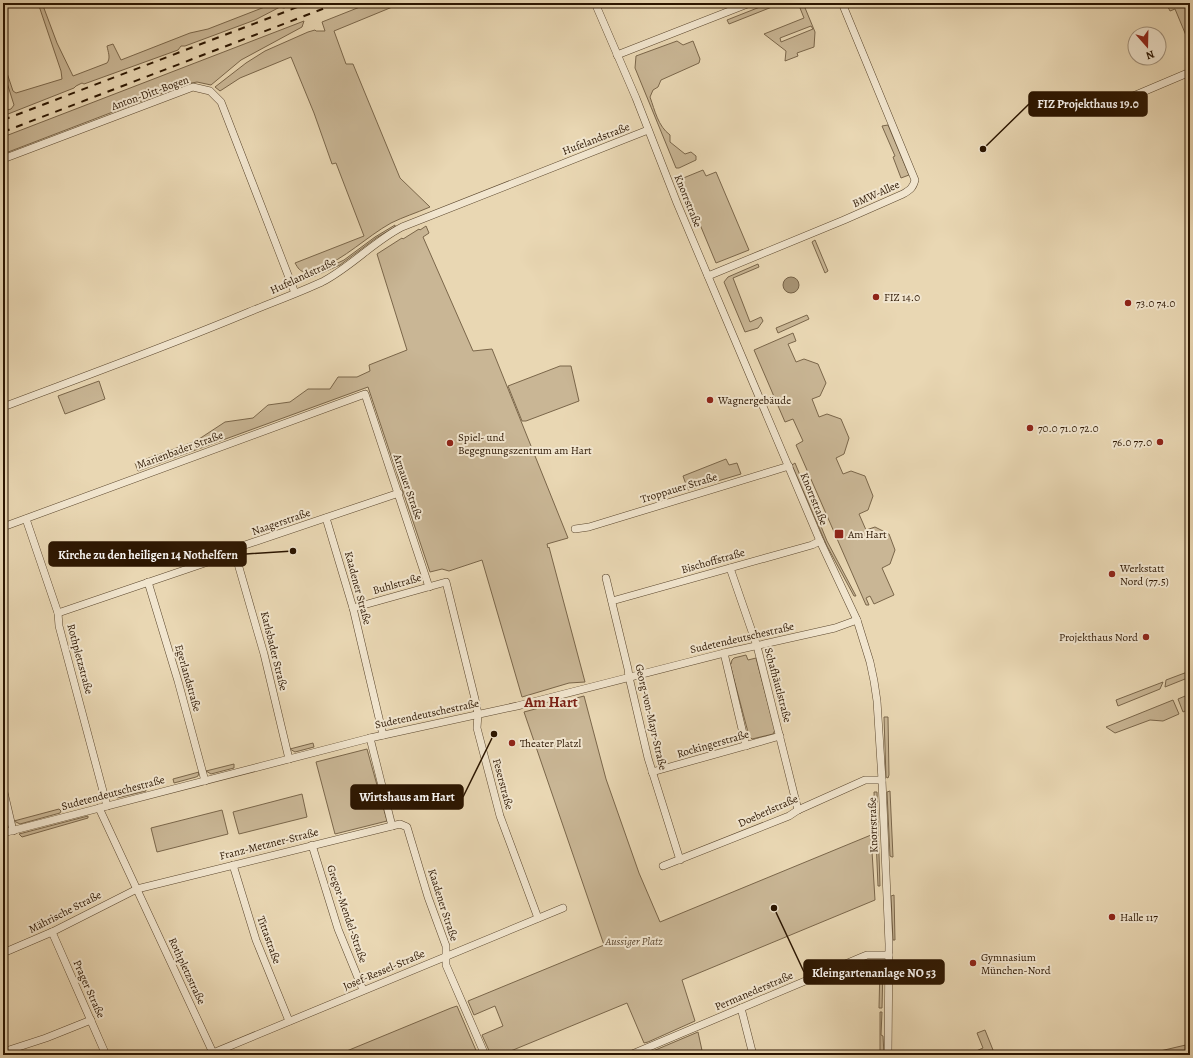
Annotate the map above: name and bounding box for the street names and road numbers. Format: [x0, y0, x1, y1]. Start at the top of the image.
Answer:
street label: Anton-Ditt-Bogen [108, 72, 191, 114]
street label: Hufelandstraße [560, 119, 632, 159]
street label: Knorrstraße [671, 172, 705, 230]
street label: BMW-Allee [850, 177, 902, 211]
street label: Hufelandstraße [268, 254, 338, 298]
street label: Marienbader Straße [135, 427, 225, 473]
street label: Arnauer Straße [389, 451, 426, 522]
street label: Troppauer Straße [639, 469, 719, 507]
street label: Knorrstraße [797, 470, 831, 528]
street label: Naagerstraße [250, 505, 312, 539]
street label: Bischoffstraße [679, 545, 747, 577]
street label: Kaadener Straße [341, 550, 375, 626]
street label: Buhlstraße [371, 570, 423, 598]
street label: Karlsbader Straße [257, 610, 291, 692]
street label: Sudetendeutschestraße [689, 619, 796, 657]
street label: Rothpletzstraße [63, 622, 97, 696]
street label: Egerlandstraße [171, 643, 205, 713]
street label: Schafhäutlstraße [761, 646, 795, 724]
street label: Georg-von-Mayr-Straße [631, 662, 671, 772]
street label: Sudetendeutschestraße [373, 696, 481, 732]
street label: Rockingerstraße [675, 727, 751, 761]
street label: Feserstraße [489, 757, 517, 811]
street label: Sudetendeutschestraße [60, 772, 166, 814]
street label: Doeberlstraße [736, 791, 800, 831]
street label: Knorrstraße [865, 797, 881, 853]
street label: Franz-Metzner-Straße [218, 824, 320, 864]
street label: Gregor-Mendel-Straße [323, 863, 371, 965]
street label: Kaadener Straße [424, 867, 462, 943]
street label: Mährische Straße [26, 887, 104, 937]
street label: Tittastraße [253, 914, 285, 966]
street label: Rothpletzstraße [165, 935, 209, 1007]
street label: Josef-Ressel-Straße [341, 946, 427, 994]
street label: Prager Straße [70, 958, 109, 1020]
street label: Permanederstraße [713, 968, 796, 1014]

